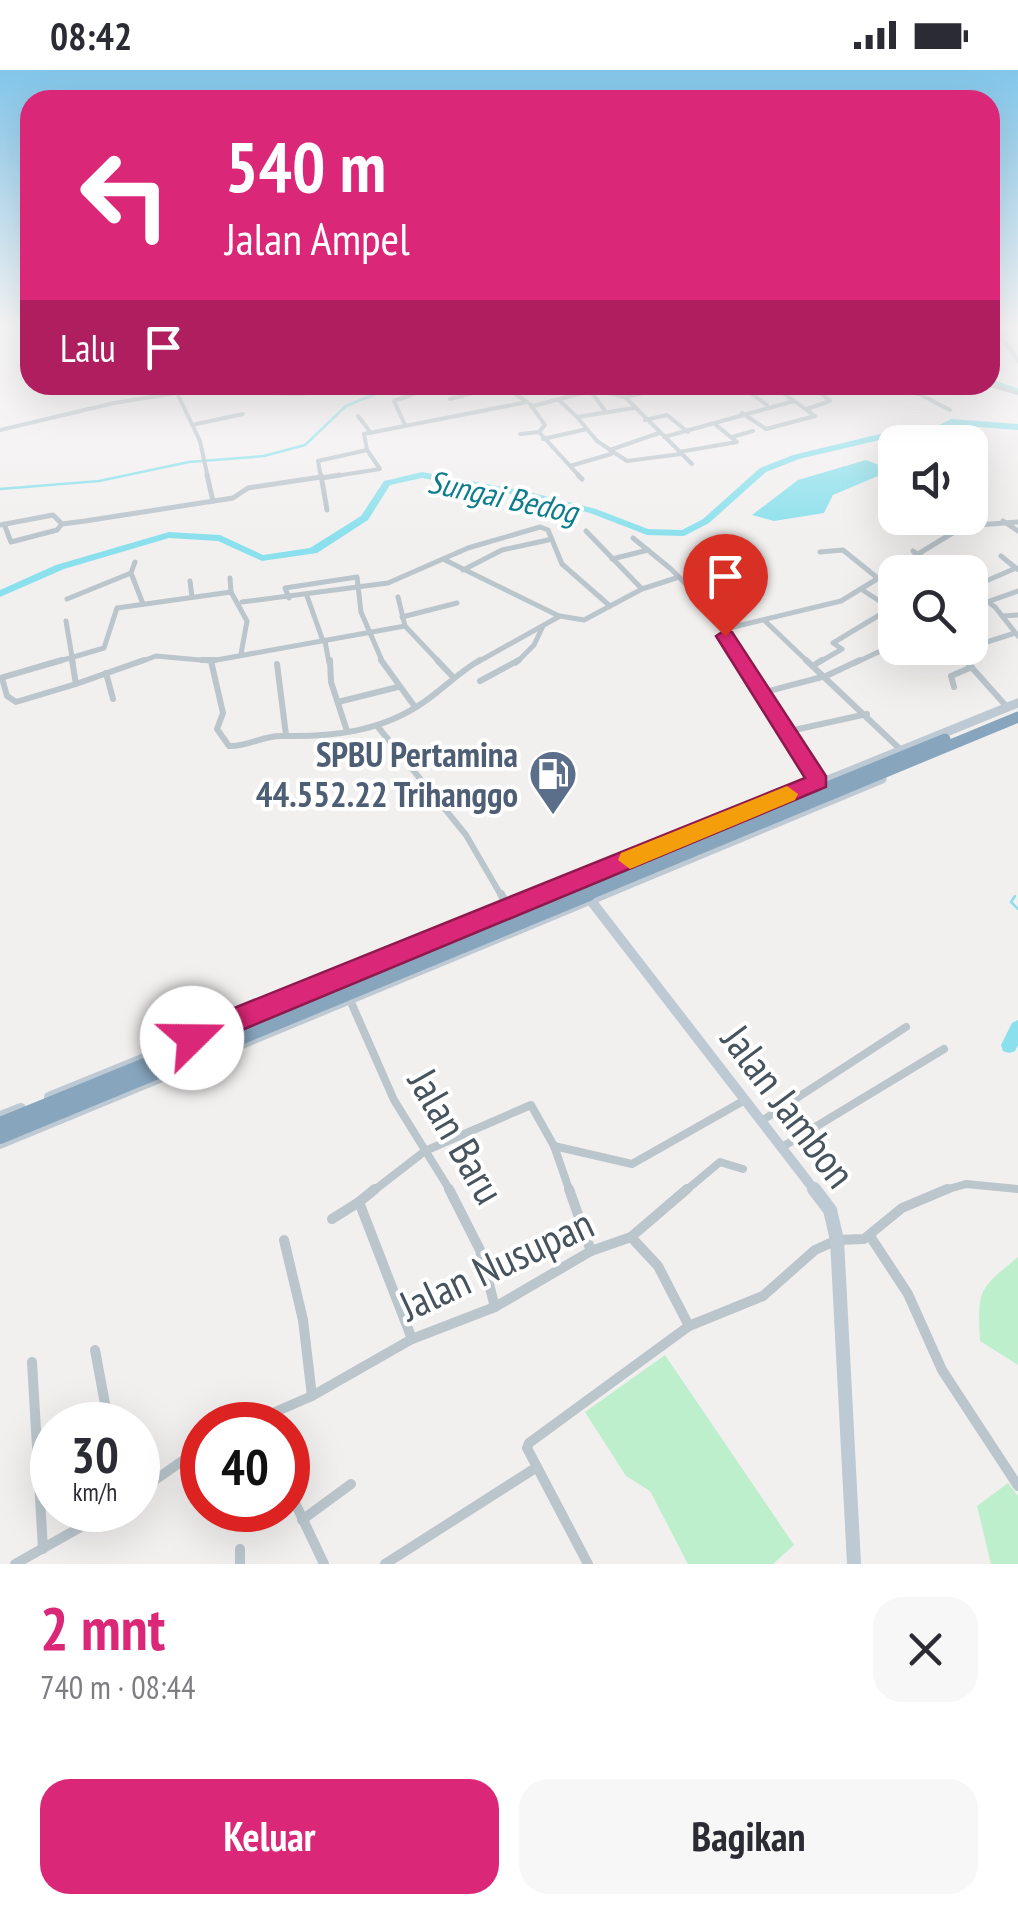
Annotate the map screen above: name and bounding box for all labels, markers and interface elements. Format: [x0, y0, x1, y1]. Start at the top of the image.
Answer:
text: 08:42 [50, 11, 132, 60]
text: 540 m [225, 121, 386, 211]
icon: left [60, 130, 190, 260]
text: Jalan Ampel [225, 209, 410, 267]
icon: arrive [136, 320, 191, 375]
text: Lalu [60, 323, 116, 372]
map controls [878, 425, 988, 665]
button: sound [878, 425, 988, 535]
water label: Sungai Bedog [424, 460, 584, 533]
pin [683, 534, 768, 637]
icon: arrive [698, 549, 753, 604]
button: search [878, 555, 988, 665]
place label: SPBU Pertamina 44.552.22 Trihanggo [256, 731, 518, 817]
fuel station icon: SPBU Pertamina 44.552.22 Trihanggo [527, 748, 579, 816]
position arrow [140, 986, 244, 1090]
street label: Jalan Jambon [709, 1012, 868, 1198]
street label: Jalan Baru [395, 1057, 518, 1213]
street label: Jalan Nusupan [388, 1195, 602, 1334]
speed limit sign: 40 [180, 1402, 310, 1532]
text: 30 [71, 1422, 119, 1487]
text: km/h [73, 1476, 117, 1508]
text: 2 mnt [40, 1589, 165, 1667]
button: close [873, 1597, 978, 1702]
text: 740 m · 08:44 [40, 1666, 195, 1708]
button: Keluar [40, 1779, 499, 1894]
button: Bagikan [519, 1779, 978, 1894]

